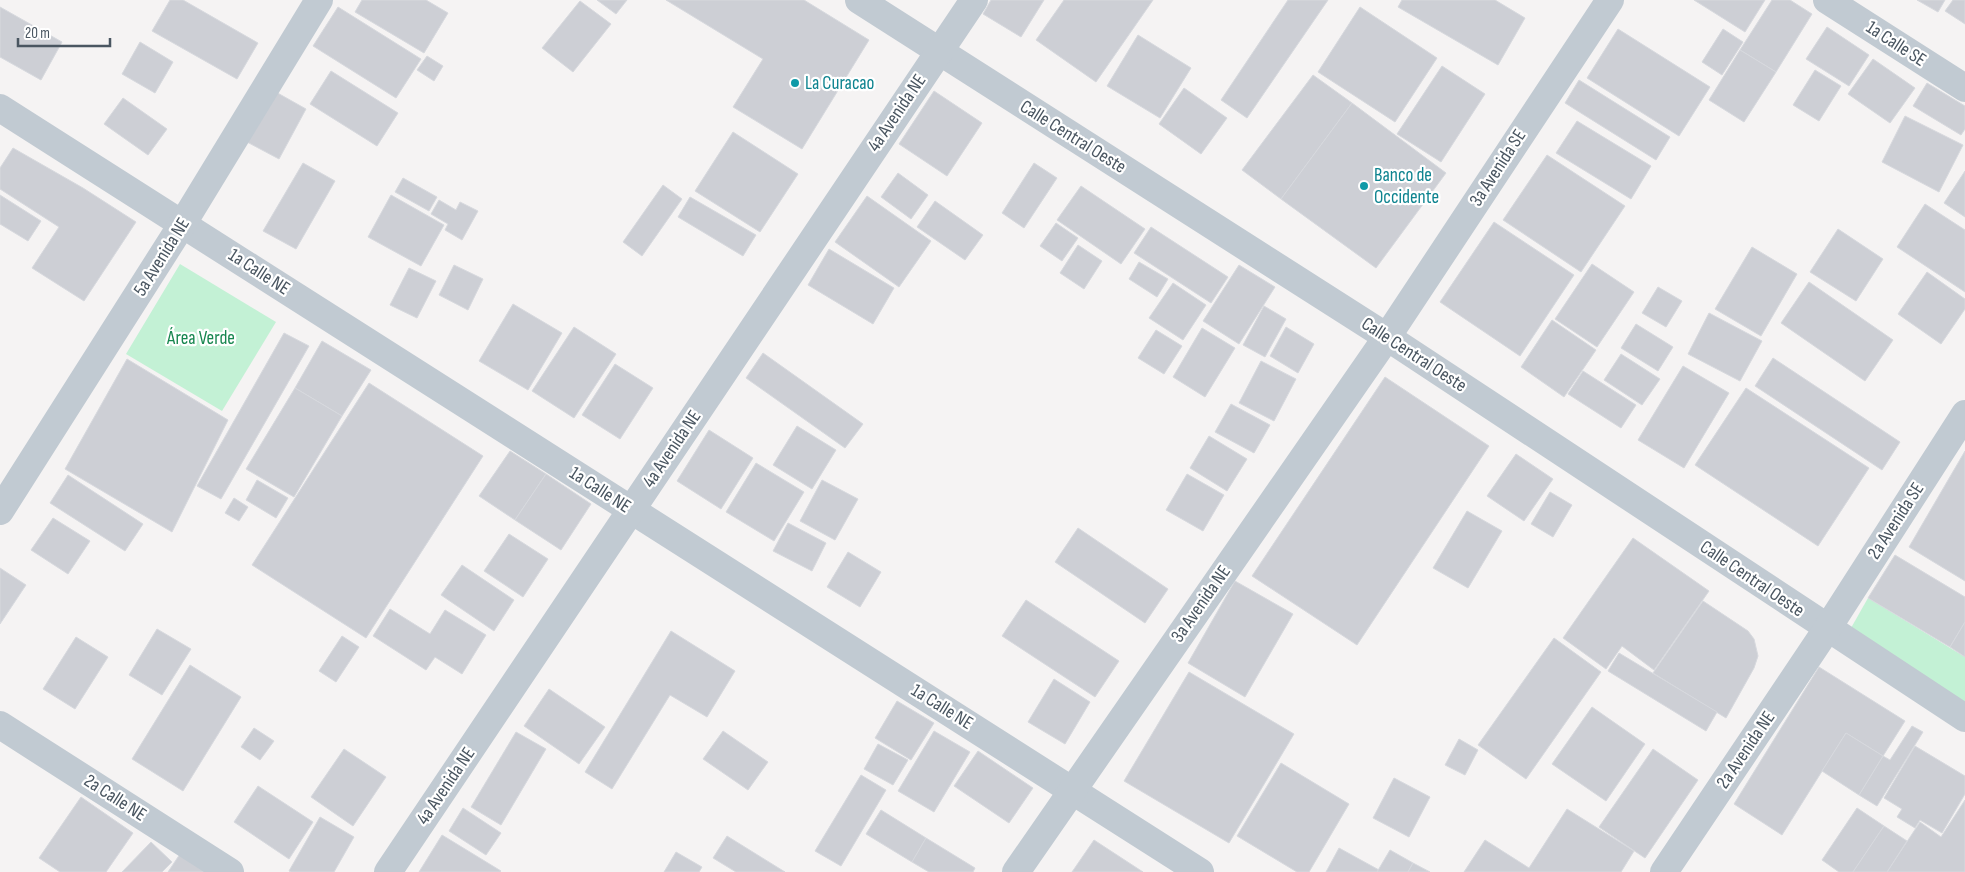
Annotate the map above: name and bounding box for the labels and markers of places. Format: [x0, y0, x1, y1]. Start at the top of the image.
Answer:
place label: La Curacao [805, 72, 874, 95]
marker: La Curacao [789, 77, 801, 89]
place label: Banco de Occidente [1374, 164, 1439, 209]
marker: Banco de Occidente [1358, 180, 1370, 192]

